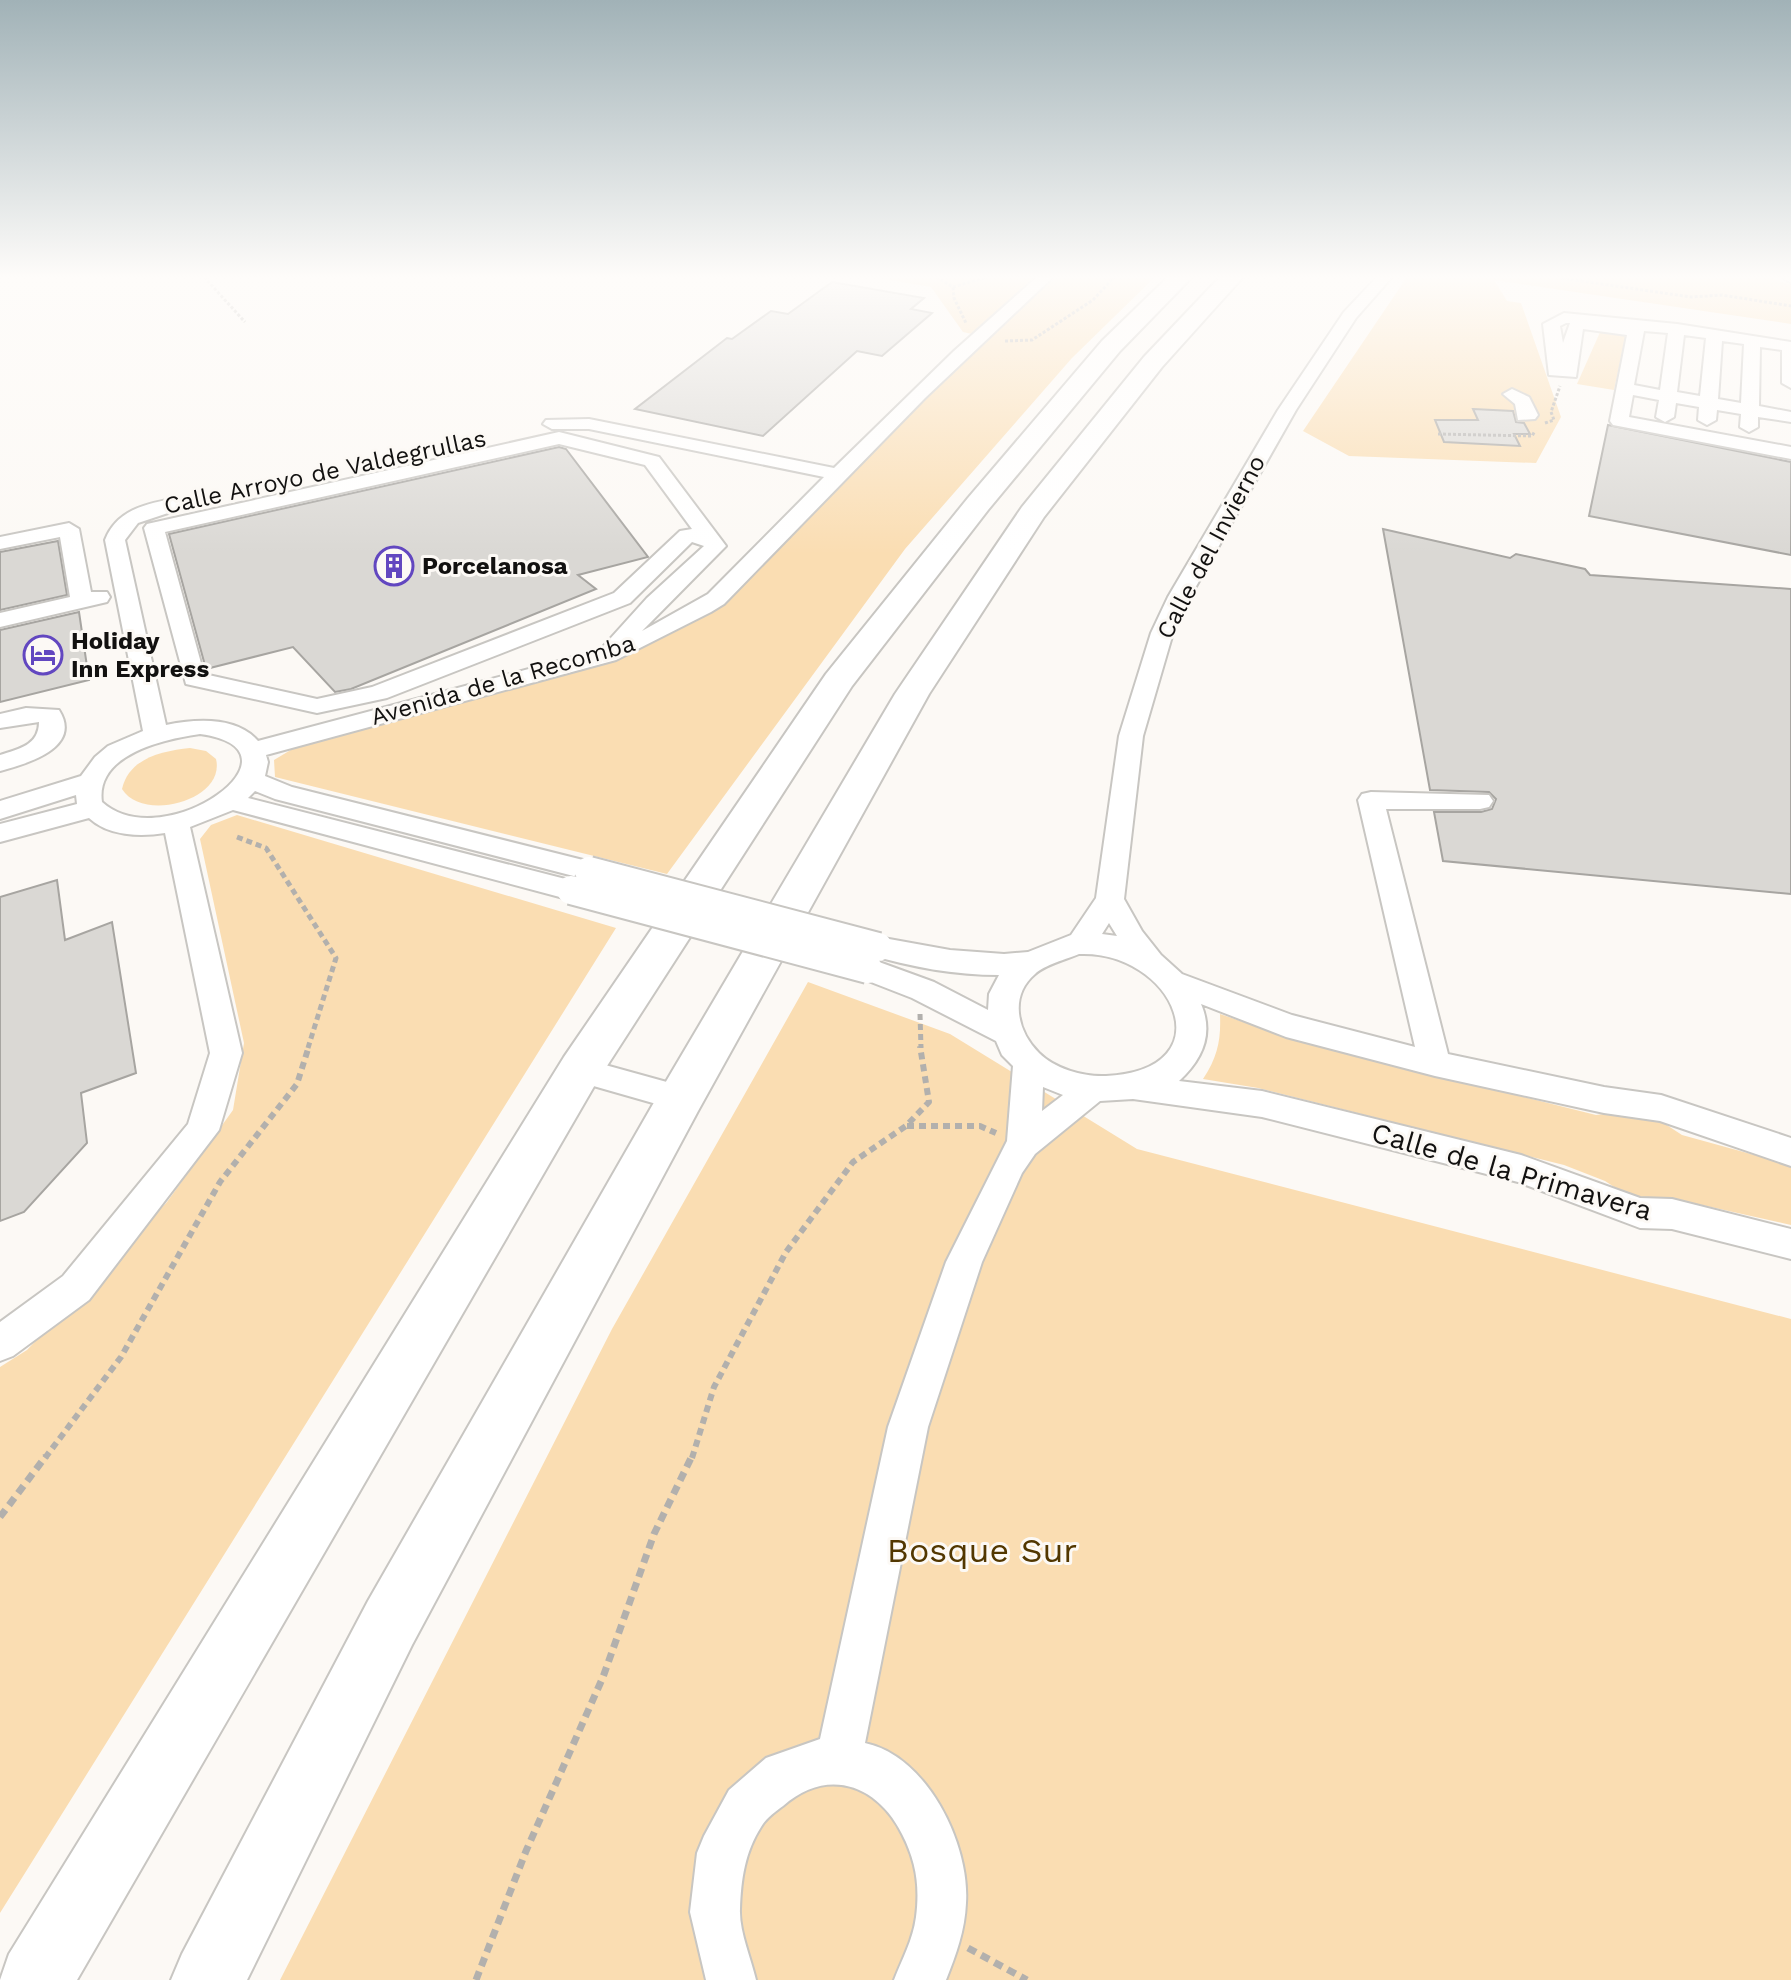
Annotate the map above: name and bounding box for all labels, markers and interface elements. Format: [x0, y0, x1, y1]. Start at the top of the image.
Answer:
street label: Calle Arroyo de Valdegrullas [162, 424, 488, 520]
street label: Calle del Invierno [1151, 451, 1271, 643]
building icon: Porcelanosa [373, 545, 415, 587]
place label: Porcelanosa [422, 552, 568, 580]
place label: Holiday Inn Express [71, 627, 209, 683]
street label: Avenida de la Recomba [368, 629, 638, 731]
hotel icon: Holiday Inn Express [22, 634, 64, 676]
street label: Calle de la Primavera [1368, 1116, 1656, 1227]
park label: Bosque Sur [887, 1530, 1077, 1570]

